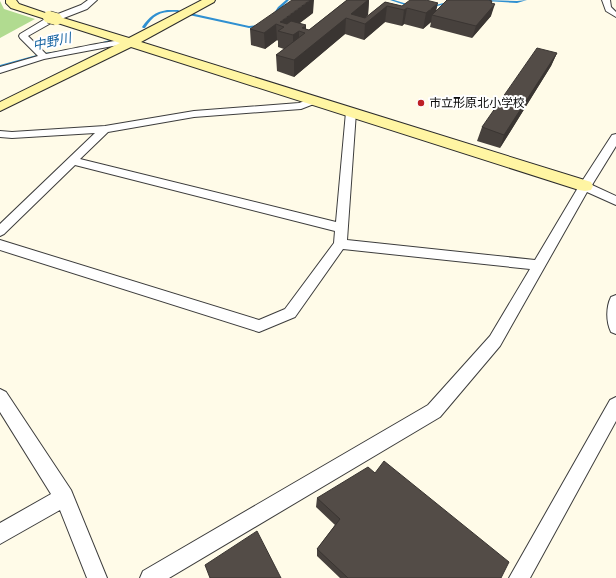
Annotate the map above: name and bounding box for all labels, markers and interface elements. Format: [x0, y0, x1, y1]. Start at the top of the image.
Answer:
water label: 中野川 [31, 28, 75, 56]
place label: 市立形原北小学校 [429, 94, 525, 113]
marker: 市立形原北小学校 [416, 98, 426, 108]

